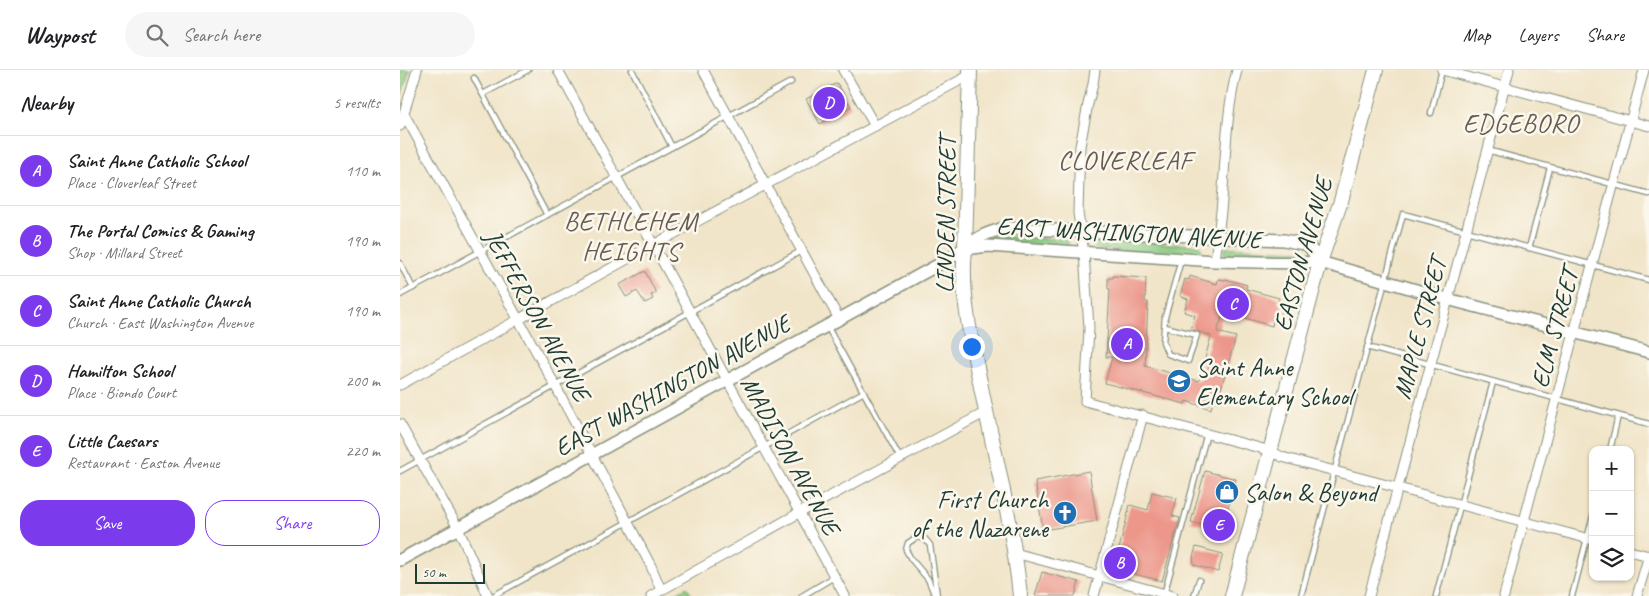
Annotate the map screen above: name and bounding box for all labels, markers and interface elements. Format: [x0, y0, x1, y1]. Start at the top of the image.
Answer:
search box [125, 12, 475, 57]
text: Waypost [25, 20, 95, 50]
icon: search [143, 21, 171, 49]
text: Search here [183, 23, 260, 47]
text: Map [1463, 24, 1491, 46]
text: Layers [1519, 24, 1558, 46]
text: Share [1586, 24, 1624, 46]
pin: D [813, 84, 845, 122]
text: Nearby [20, 90, 73, 116]
text: 5 results [333, 93, 380, 113]
district label: EDGEBORO [1463, 107, 1581, 140]
street label: LINDEN STREET [929, 130, 963, 293]
district label: CLOVERLEAF [1058, 144, 1196, 177]
text: Saint Anne Catholic School [67, 149, 246, 173]
text: A [32, 161, 40, 181]
text: 110 m [346, 161, 380, 181]
street label: EASTON AVENUE [1266, 172, 1341, 334]
text: Place · Cloverleaf Street [67, 173, 196, 193]
district label: BETHLEHEM HEIGHTS [564, 205, 699, 268]
street label: EAST WASHINGTON AVENUE [996, 210, 1265, 256]
text: The Portal Comics & Gaming [67, 219, 254, 243]
street label: JEFFERSON AVENUE [476, 223, 599, 409]
text: B [32, 231, 40, 251]
text: 190 m [346, 231, 380, 251]
text: Shop · Millard Street [67, 243, 182, 263]
street label: MAPLE STREET [1386, 249, 1456, 402]
street label: ELM STREET [1524, 259, 1588, 391]
pin: C [1217, 285, 1249, 323]
text: Saint Anne Catholic Church [67, 289, 251, 313]
text: C [32, 301, 40, 321]
text: 190 m [346, 301, 380, 321]
street label: EAST WASHINGTON AVENUE [549, 306, 799, 464]
text: Church · East Washington Avenue [67, 313, 253, 333]
pin: A [1111, 325, 1143, 363]
your location [959, 334, 985, 360]
place label: Saint Anne Elementary School [1196, 352, 1357, 413]
text: Hamilton School [67, 359, 173, 383]
school or university icon: Saint Anne Elementary School [1166, 368, 1192, 394]
text: D [31, 371, 41, 391]
text: 200 m [346, 371, 380, 391]
street label: MADISON AVENUE [733, 371, 848, 543]
text: Place · Biondo Court [67, 383, 176, 403]
text: Little Caesars [67, 429, 157, 453]
text: E [32, 441, 40, 461]
text: 220 m [346, 441, 380, 461]
map controls [1589, 446, 1634, 581]
button: + [1589, 446, 1634, 491]
text: Restaurant · Easton Avenue [67, 453, 219, 473]
place label: Salon & Beyond [1244, 477, 1380, 509]
shop icon: Salon & Beyond [1214, 479, 1240, 505]
place label: First Church of the Nazarene [912, 484, 1050, 545]
button: − [1589, 491, 1634, 536]
button: Save [20, 500, 195, 546]
button: Share [205, 500, 380, 546]
church icon: First Church of the Nazarene [1052, 500, 1078, 526]
pin: E [1203, 506, 1235, 544]
button: layers [1589, 536, 1634, 581]
pin: B [1104, 544, 1136, 582]
scale bar [415, 561, 485, 584]
text: 50 m [422, 564, 446, 581]

